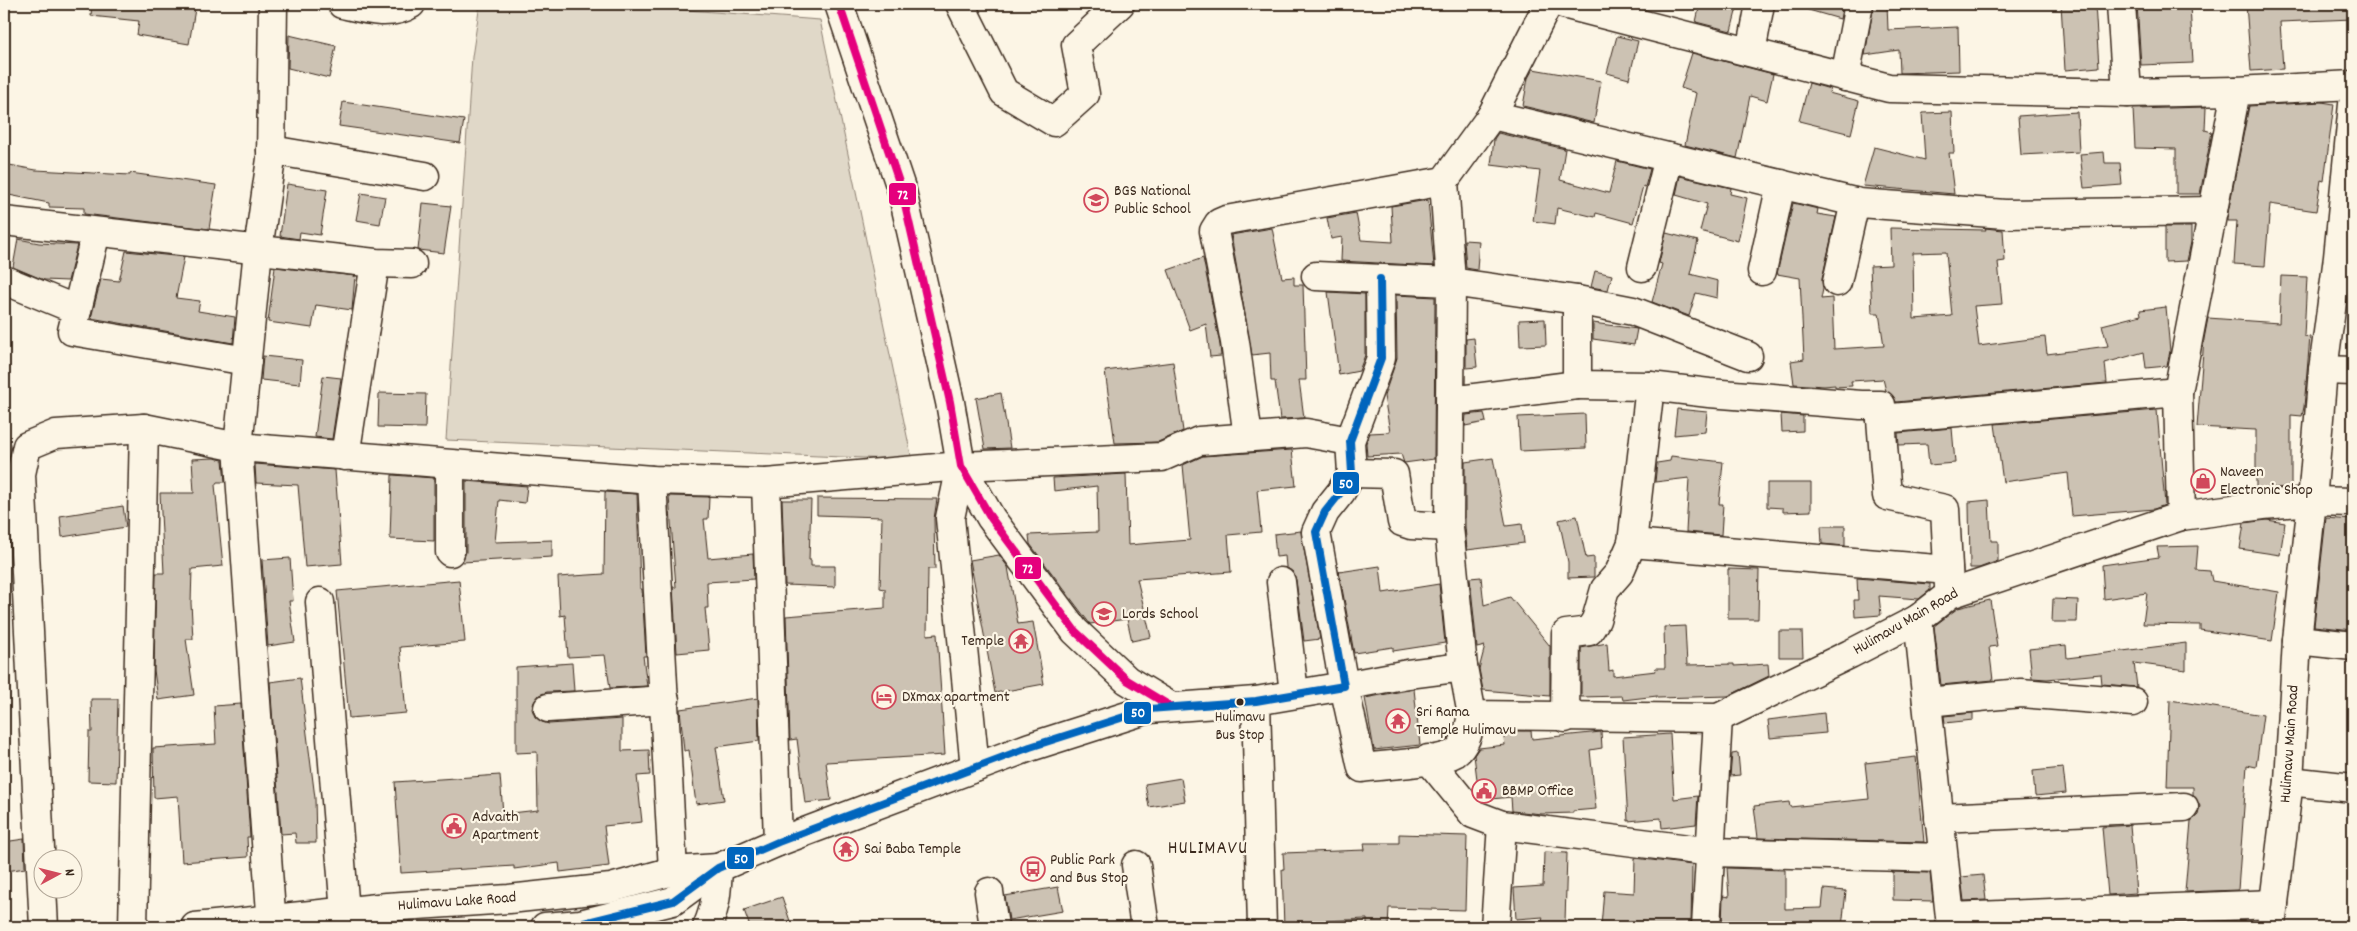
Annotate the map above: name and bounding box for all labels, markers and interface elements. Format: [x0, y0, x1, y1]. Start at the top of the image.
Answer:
place label: BGS National Public School [1114, 180, 1191, 221]
line badge: 72 [888, 182, 917, 206]
text: 72 [897, 186, 909, 206]
school or university icon: BGS National Public School [1083, 187, 1109, 213]
place label: Naveen Electronic Shop [2220, 461, 2313, 502]
shop icon: Naveen Electronic Shop [2190, 468, 2216, 494]
line badge: 50 [1332, 471, 1360, 495]
text: 50 [1339, 475, 1353, 495]
line badge: 72 [1014, 556, 1042, 580]
text: 72 [1022, 560, 1034, 580]
street label: Hulimavu Main Road [1849, 582, 1963, 662]
school or university icon: Lords School [1091, 601, 1117, 627]
place label: Lords School [1122, 603, 1199, 626]
temple icon: Temple [1008, 628, 1034, 654]
place label: Temple [961, 630, 1004, 653]
hotel icon: DXmax apartment [871, 684, 897, 710]
street label: Hulimavu Main Road [2274, 684, 2306, 804]
place label: DXmax apartment [902, 686, 1010, 709]
marker: Hulimavu Bus Stop [1235, 697, 1245, 707]
line badge: 50 [1123, 701, 1152, 725]
place label: Sri Rama Temple Hulimavu [1416, 701, 1516, 742]
text: 50 [1131, 704, 1145, 724]
place label: Hulimavu Bus Stop [1215, 707, 1265, 747]
temple icon: Sri Rama Temple Hulimavu [1385, 708, 1411, 734]
public building icon: BBMP Office [1471, 778, 1497, 804]
place label: BBMP Office [1502, 780, 1573, 803]
place label: Advaith Apartment [472, 806, 539, 847]
public building icon: Advaith Apartment [441, 813, 467, 839]
temple icon: Sai Baba Temple [833, 836, 859, 862]
district label: HULIMAVU [1168, 836, 1248, 863]
place label: Sai Baba Temple [864, 838, 961, 861]
line badge: 50 [726, 846, 755, 870]
north arrow [32, 848, 82, 898]
place label: Public Park and Bus Stop [1050, 849, 1128, 890]
text: 50 [734, 850, 748, 870]
bus stop icon: Public Park and Bus Stop [1020, 856, 1046, 882]
text: N [59, 868, 79, 877]
street label: Hulimavu Lake Road [397, 886, 517, 918]

